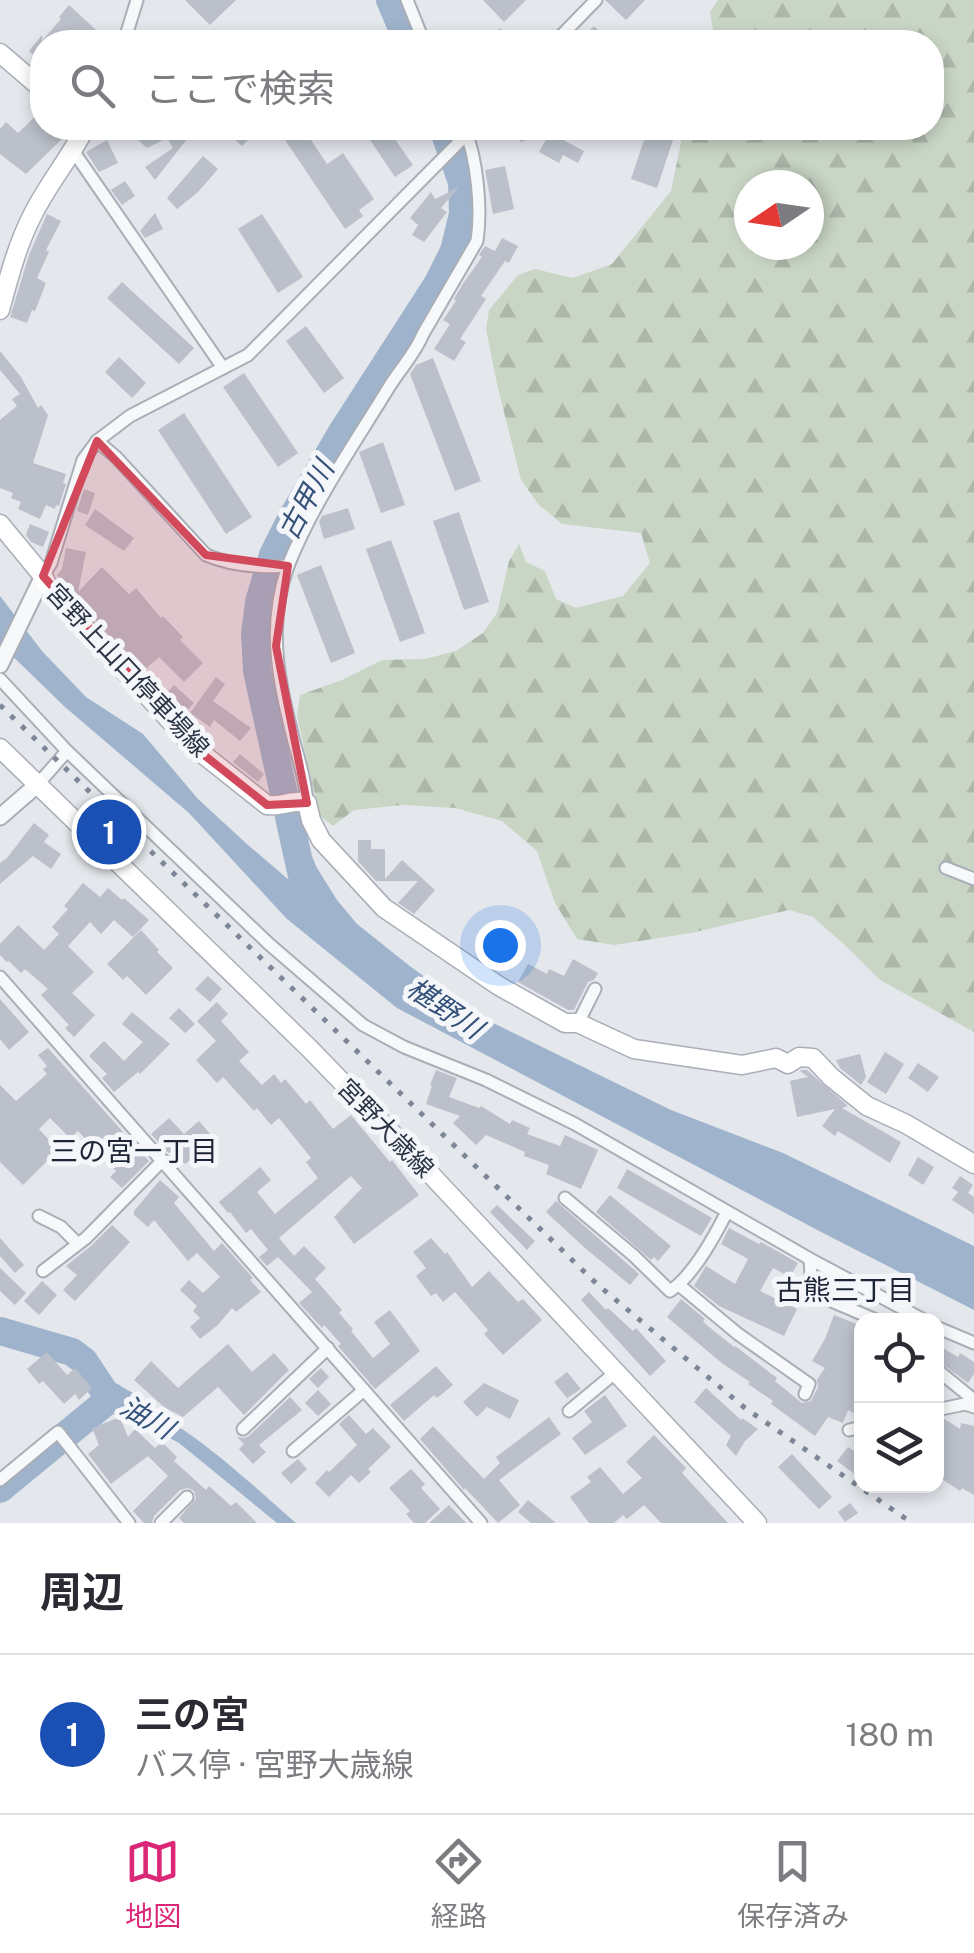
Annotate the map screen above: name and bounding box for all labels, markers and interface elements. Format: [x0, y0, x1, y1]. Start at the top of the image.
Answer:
search box [30, 30, 944, 140]
icon: search [65, 58, 120, 113]
text: ここで検索 [145, 66, 335, 111]
north arrow [734, 170, 824, 260]
water label: 古甲川 [271, 452, 341, 545]
street label: 宮野上山口停車場線 [40, 577, 216, 763]
pin: 1 [76, 794, 142, 870]
your location [475, 920, 526, 971]
water label: 椹野川 [401, 970, 492, 1046]
street label: 宮野大歳線 [332, 1073, 440, 1183]
district label: 三の宮一丁目 [50, 1134, 218, 1167]
district label: 古熊三丁目 [775, 1273, 915, 1306]
map controls [854, 1313, 944, 1493]
button: locate [854, 1313, 944, 1403]
water label: 油川 [115, 1388, 182, 1446]
button: layers [854, 1403, 944, 1493]
text: 周辺 [40, 1567, 124, 1616]
text: 三の宮 [135, 1692, 249, 1737]
text: 1 [66, 1716, 79, 1753]
text: 180 m [845, 1716, 934, 1753]
text: バス停 · 宮野大歳線 [135, 1746, 414, 1783]
tab: 地図 [125, 1834, 181, 1934]
tab: 経路 [431, 1834, 487, 1934]
tab: 保存済み [737, 1834, 849, 1934]

